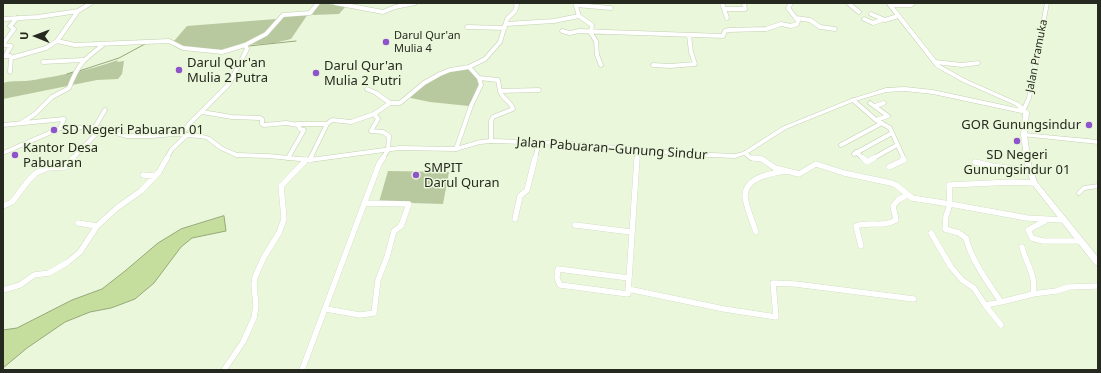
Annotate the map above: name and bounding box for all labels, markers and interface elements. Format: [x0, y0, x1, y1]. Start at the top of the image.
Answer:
north arrow [16, 16, 56, 56]
street label: Jalan Pramuka [1023, 18, 1051, 94]
place label: Darul Qur'an Mulia 4 [394, 29, 461, 55]
text: U [16, 31, 31, 40]
marker: Darul Qur'an Mulia 4 [381, 37, 391, 47]
place label: Darul Qur'an Mulia 2 Putra [187, 55, 268, 86]
place label: Darul Qur'an Mulia 2 Putri [324, 58, 403, 89]
marker: Darul Qur'an Mulia 2 Putra [174, 65, 184, 75]
marker: Darul Qur'an Mulia 2 Putri [311, 68, 321, 78]
place label: GOR Gunungsindur [961, 117, 1081, 133]
marker: GOR Gunungsindur [1084, 120, 1094, 130]
place label: SD Negeri Pabuaran 01 [62, 122, 204, 138]
marker: SD Negeri Pabuaran 01 [49, 125, 59, 135]
street label: Jalan Pabuaran–Gunung Sindur [516, 135, 708, 163]
marker: SD Negeri Gunungsindur 01 [1012, 136, 1022, 146]
place label: Kantor Desa Pabuaran [23, 140, 98, 171]
place label: SD Negeri Gunungsindur 01 [964, 147, 1070, 178]
marker: Kantor Desa Pabuaran [10, 150, 20, 160]
place label: SMPIT Darul Quran [424, 160, 500, 191]
marker: SMPIT Darul Quran [411, 170, 421, 180]

